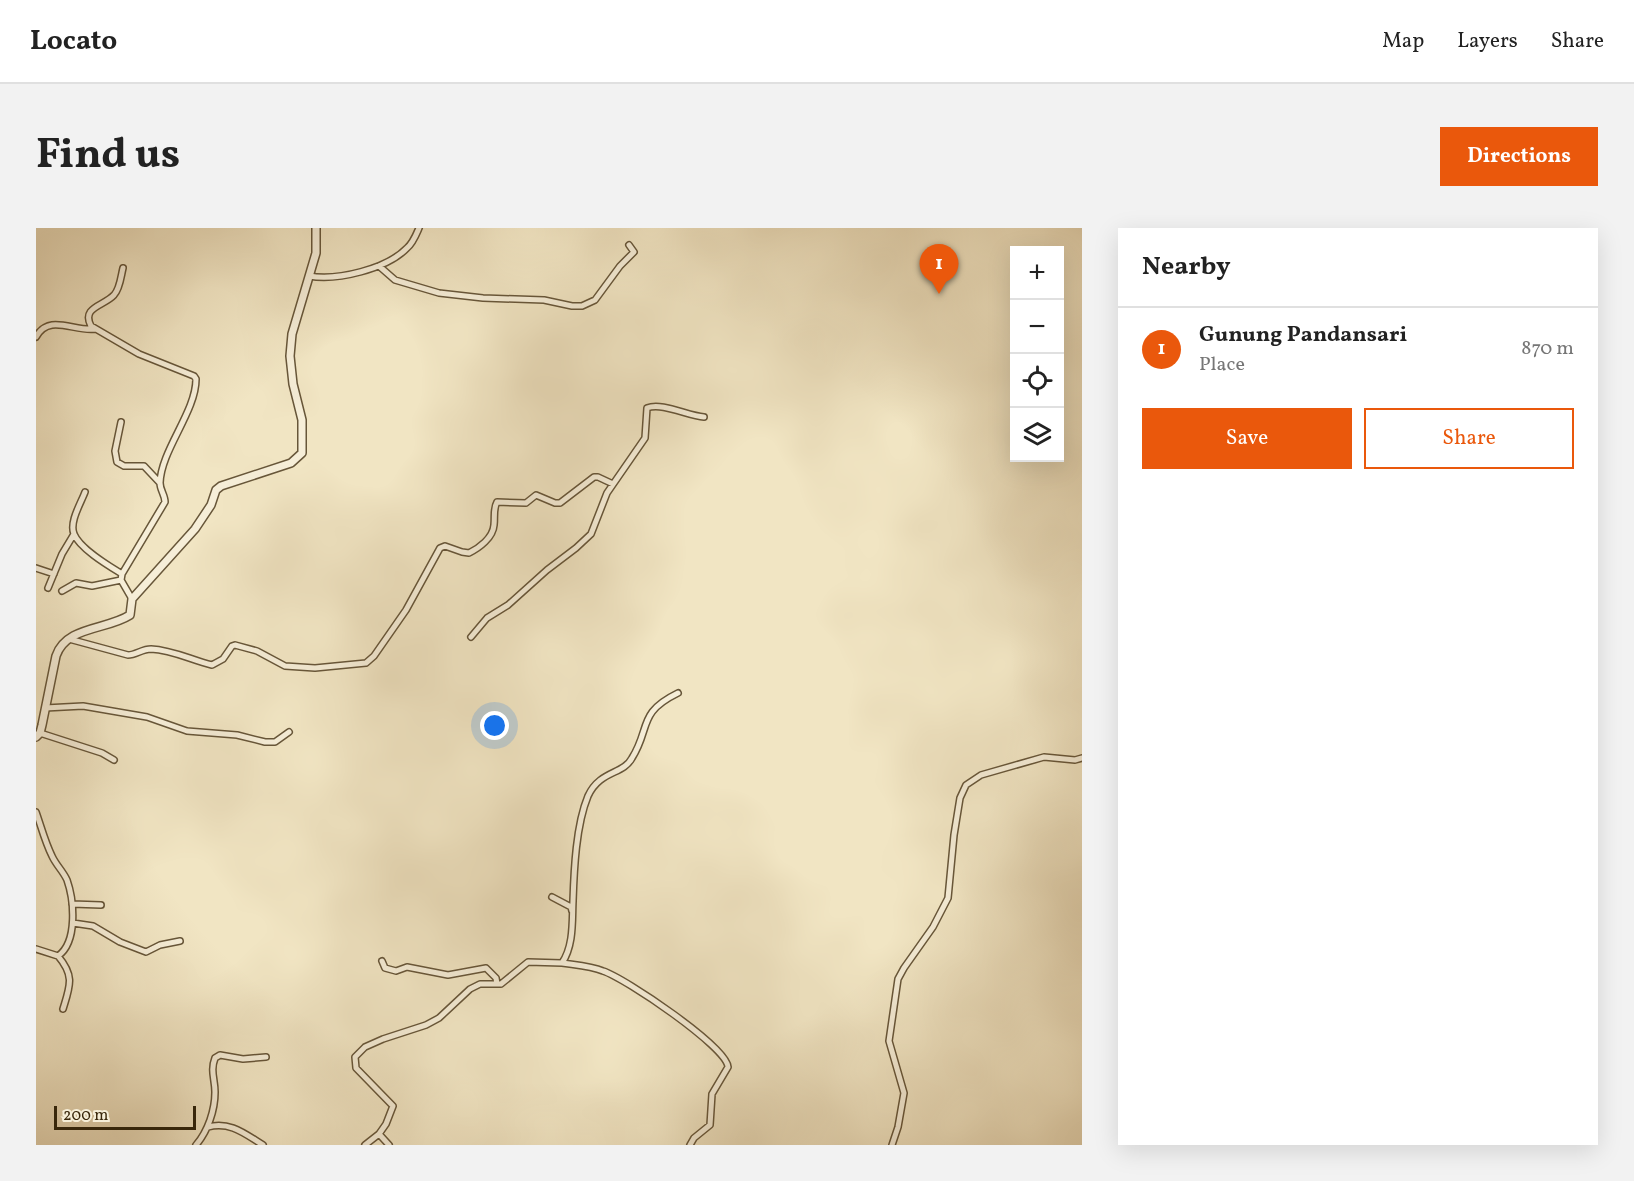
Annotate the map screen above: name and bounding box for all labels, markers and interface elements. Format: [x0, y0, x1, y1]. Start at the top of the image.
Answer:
text: Locato [30, 22, 117, 61]
text: Map [1382, 27, 1424, 56]
text: Layers [1457, 27, 1518, 56]
text: Share [1551, 27, 1604, 56]
text: Find us [36, 127, 180, 186]
button: Directions [1440, 127, 1598, 186]
pin: 1 [920, 244, 958, 294]
map controls [1010, 246, 1064, 462]
button: + [1010, 246, 1064, 300]
text: Nearby [1142, 249, 1231, 285]
button: − [1010, 300, 1064, 354]
text: Gunung Pandansari [1199, 320, 1407, 351]
text: 1 [1157, 335, 1166, 363]
text: 870 m [1521, 335, 1574, 363]
text: Place [1199, 351, 1245, 379]
button: locate [1010, 354, 1064, 408]
button: layers [1010, 408, 1064, 462]
button: Save [1142, 408, 1352, 469]
button: Share [1364, 408, 1574, 469]
your location [480, 711, 509, 740]
scale bar [54, 1103, 196, 1130]
text: 200 m [63, 1105, 108, 1127]

